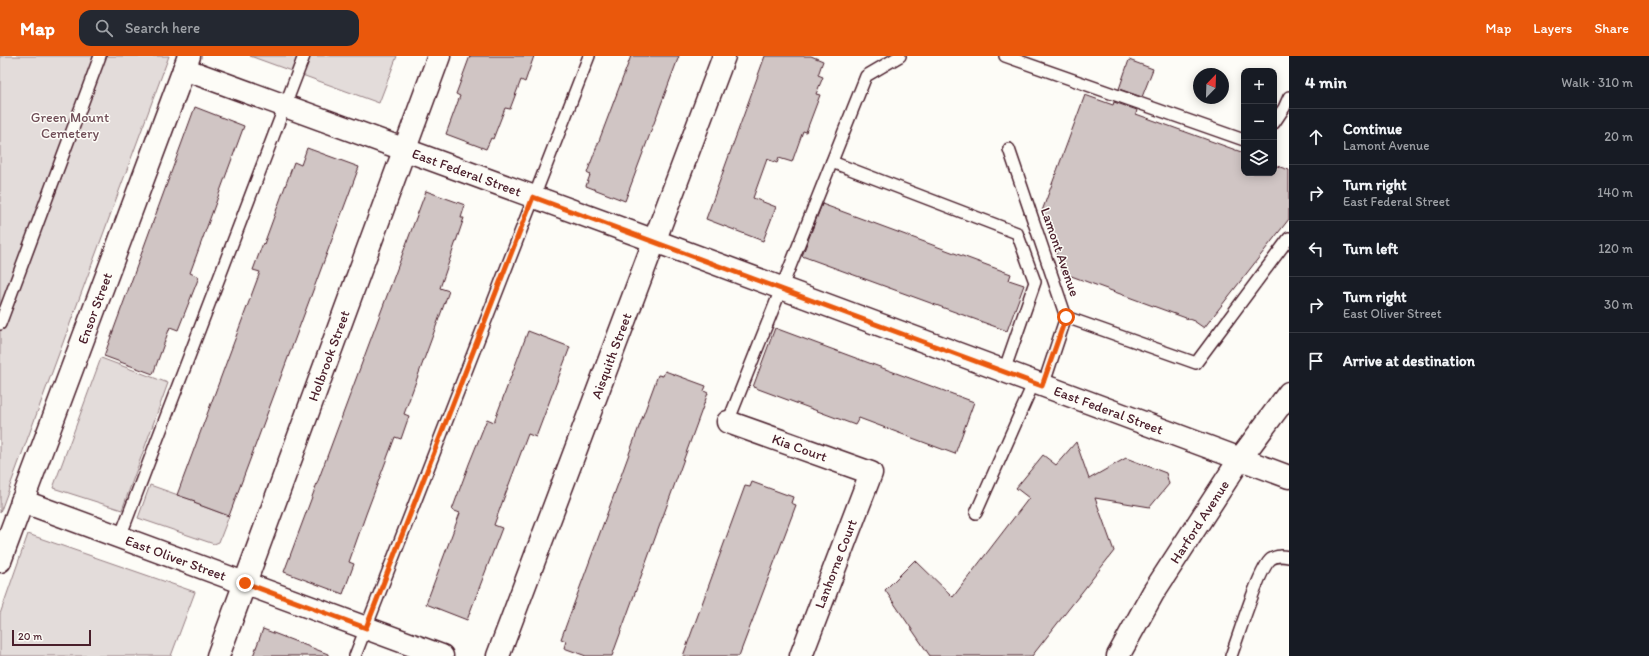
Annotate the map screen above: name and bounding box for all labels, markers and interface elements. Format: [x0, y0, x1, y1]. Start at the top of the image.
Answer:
search box [79, 10, 359, 46]
text: Map [20, 17, 55, 40]
icon: search [93, 17, 115, 39]
text: Search here [125, 19, 200, 37]
text: Map [1486, 20, 1511, 37]
text: Layers [1533, 20, 1572, 37]
text: Share [1594, 20, 1629, 37]
north arrow [1193, 68, 1229, 104]
map controls [1241, 68, 1277, 176]
button: + [1241, 68, 1277, 104]
text: 4 min [1305, 72, 1347, 92]
text: Walk · 310 m [1561, 75, 1633, 90]
button: − [1241, 104, 1277, 140]
park label: Green Mount Cemetery [31, 109, 109, 142]
text: Continue [1343, 120, 1402, 138]
icon: ahead [1305, 126, 1327, 148]
text: 20 m [1604, 129, 1633, 144]
text: Lamont Avenue [1343, 138, 1429, 153]
button: layers [1241, 140, 1277, 176]
street label: East Federal Street [410, 145, 524, 200]
text: Turn right [1343, 176, 1407, 194]
icon: right [1305, 182, 1327, 204]
text: 140 m [1597, 185, 1633, 200]
text: East Federal Street [1343, 194, 1450, 209]
street label: Lamont Avenue [1037, 205, 1083, 299]
icon: left [1305, 238, 1327, 260]
text: Turn left [1343, 240, 1398, 258]
text: 120 m [1598, 241, 1633, 256]
street label: Ensor Street [74, 270, 116, 346]
text: Turn right [1343, 288, 1407, 306]
icon: right [1305, 294, 1327, 316]
text: 30 m [1604, 297, 1633, 312]
text: East Oliver Street [1343, 306, 1442, 321]
street label: Holbrook Street [304, 308, 353, 404]
route start [1057, 308, 1075, 326]
street label: Aisquith Street [587, 310, 635, 401]
icon: arrive [1305, 350, 1327, 372]
text: Arrive at destination [1343, 352, 1475, 370]
street label: East Federal Street [1052, 382, 1166, 438]
street label: Kia Court [770, 430, 829, 465]
street label: Harford Avenue [1166, 477, 1233, 567]
street label: Lanhorne Court [811, 517, 861, 611]
street label: East Oliver Street [123, 531, 229, 584]
route end [236, 574, 254, 592]
scale bar [12, 628, 91, 647]
text: 20 m [18, 630, 42, 643]

